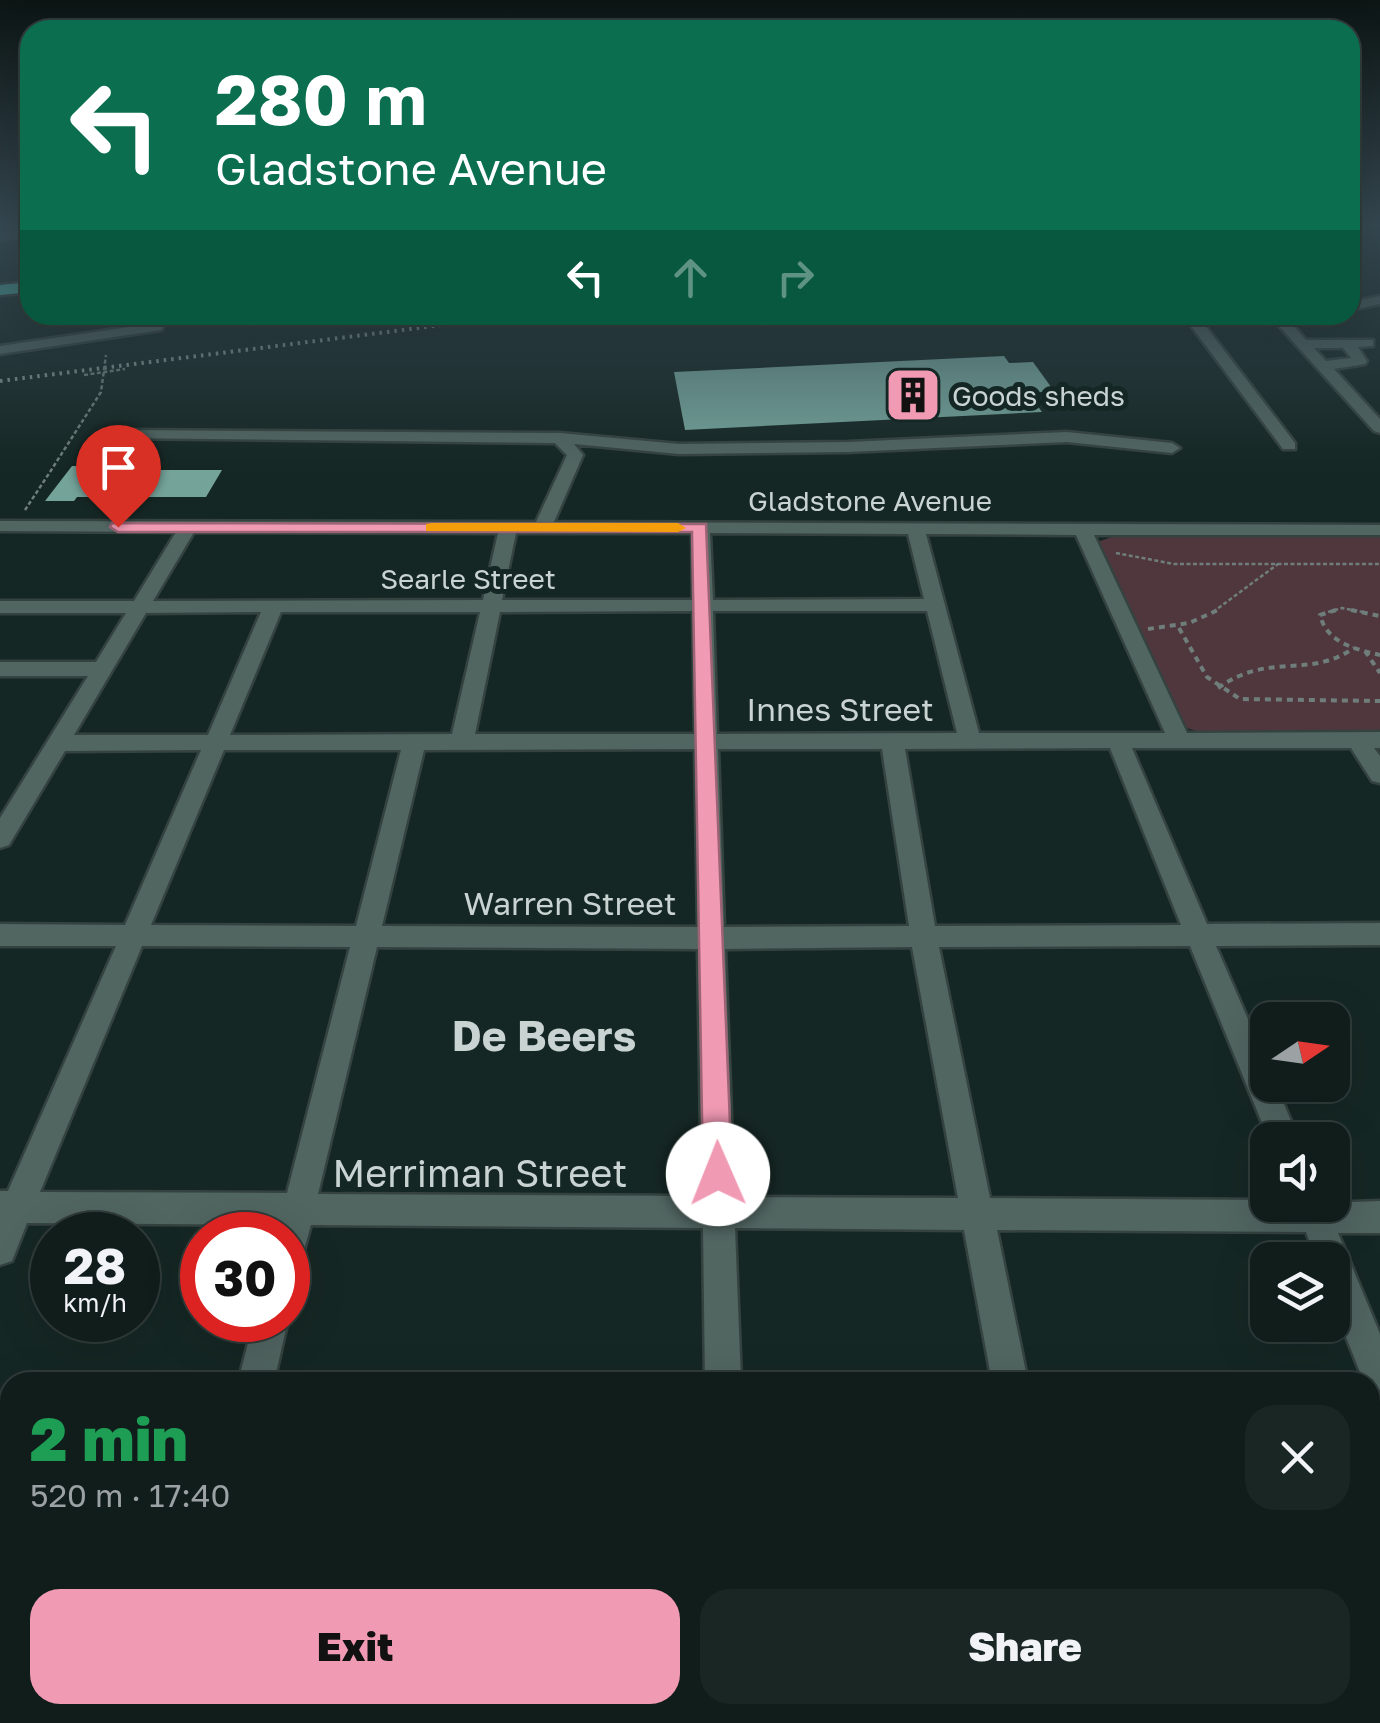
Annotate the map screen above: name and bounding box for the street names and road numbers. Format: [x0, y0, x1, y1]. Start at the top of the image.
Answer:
street label: Gladstone Avenue [748, 484, 992, 517]
street label: Searle Street [380, 562, 556, 595]
street label: Innes Street [746, 690, 934, 728]
street label: Warren Street [463, 884, 677, 922]
street label: Merriman Street [333, 1150, 628, 1195]

